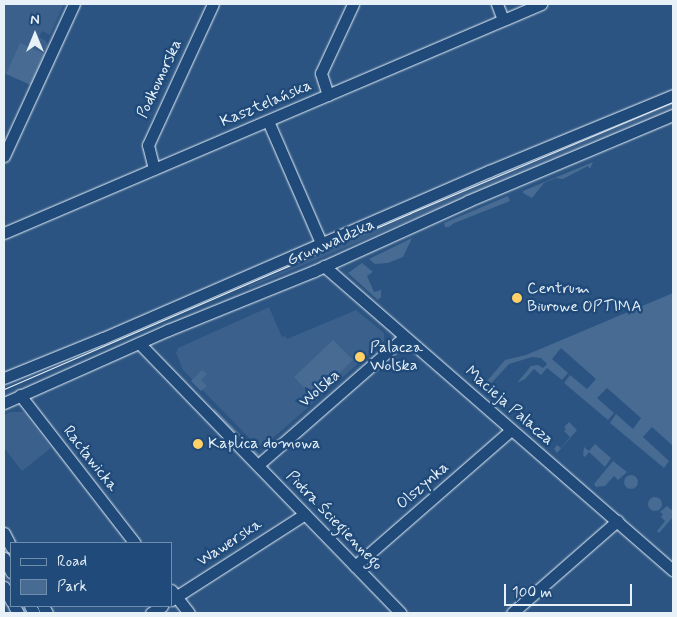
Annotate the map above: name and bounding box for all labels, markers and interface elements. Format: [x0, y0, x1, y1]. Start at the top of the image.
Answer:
north arrow [10, 10, 60, 60]
text: N [30, 11, 40, 29]
street label: Podkomorska [133, 36, 187, 122]
street label: Kasztelańska [217, 76, 315, 132]
street label: Grunwaldzka [284, 215, 378, 271]
place label: Centrum Biurowe OPTIMA [527, 279, 646, 317]
marker: Centrum Biurowe OPTIMA [511, 292, 523, 304]
place label: Palacza Wolska [370, 338, 423, 376]
marker: Palacza Wolska [354, 351, 366, 363]
street label: Macieja Palacza [461, 362, 557, 450]
street label: Wolska [296, 366, 344, 412]
street label: Racławicka [58, 422, 122, 496]
place label: Kaplica domowa [208, 434, 321, 454]
marker: Kaplica domowa [192, 438, 204, 450]
street label: Olszynka [393, 458, 453, 514]
street label: Piotra Ściegiennego [282, 467, 386, 575]
street label: Wawerska [194, 515, 266, 571]
legend [10, 542, 172, 607]
text: Road [57, 552, 87, 572]
scale bar [507, 574, 634, 606]
text: Park [57, 577, 87, 597]
text: 100 m [512, 583, 552, 603]

